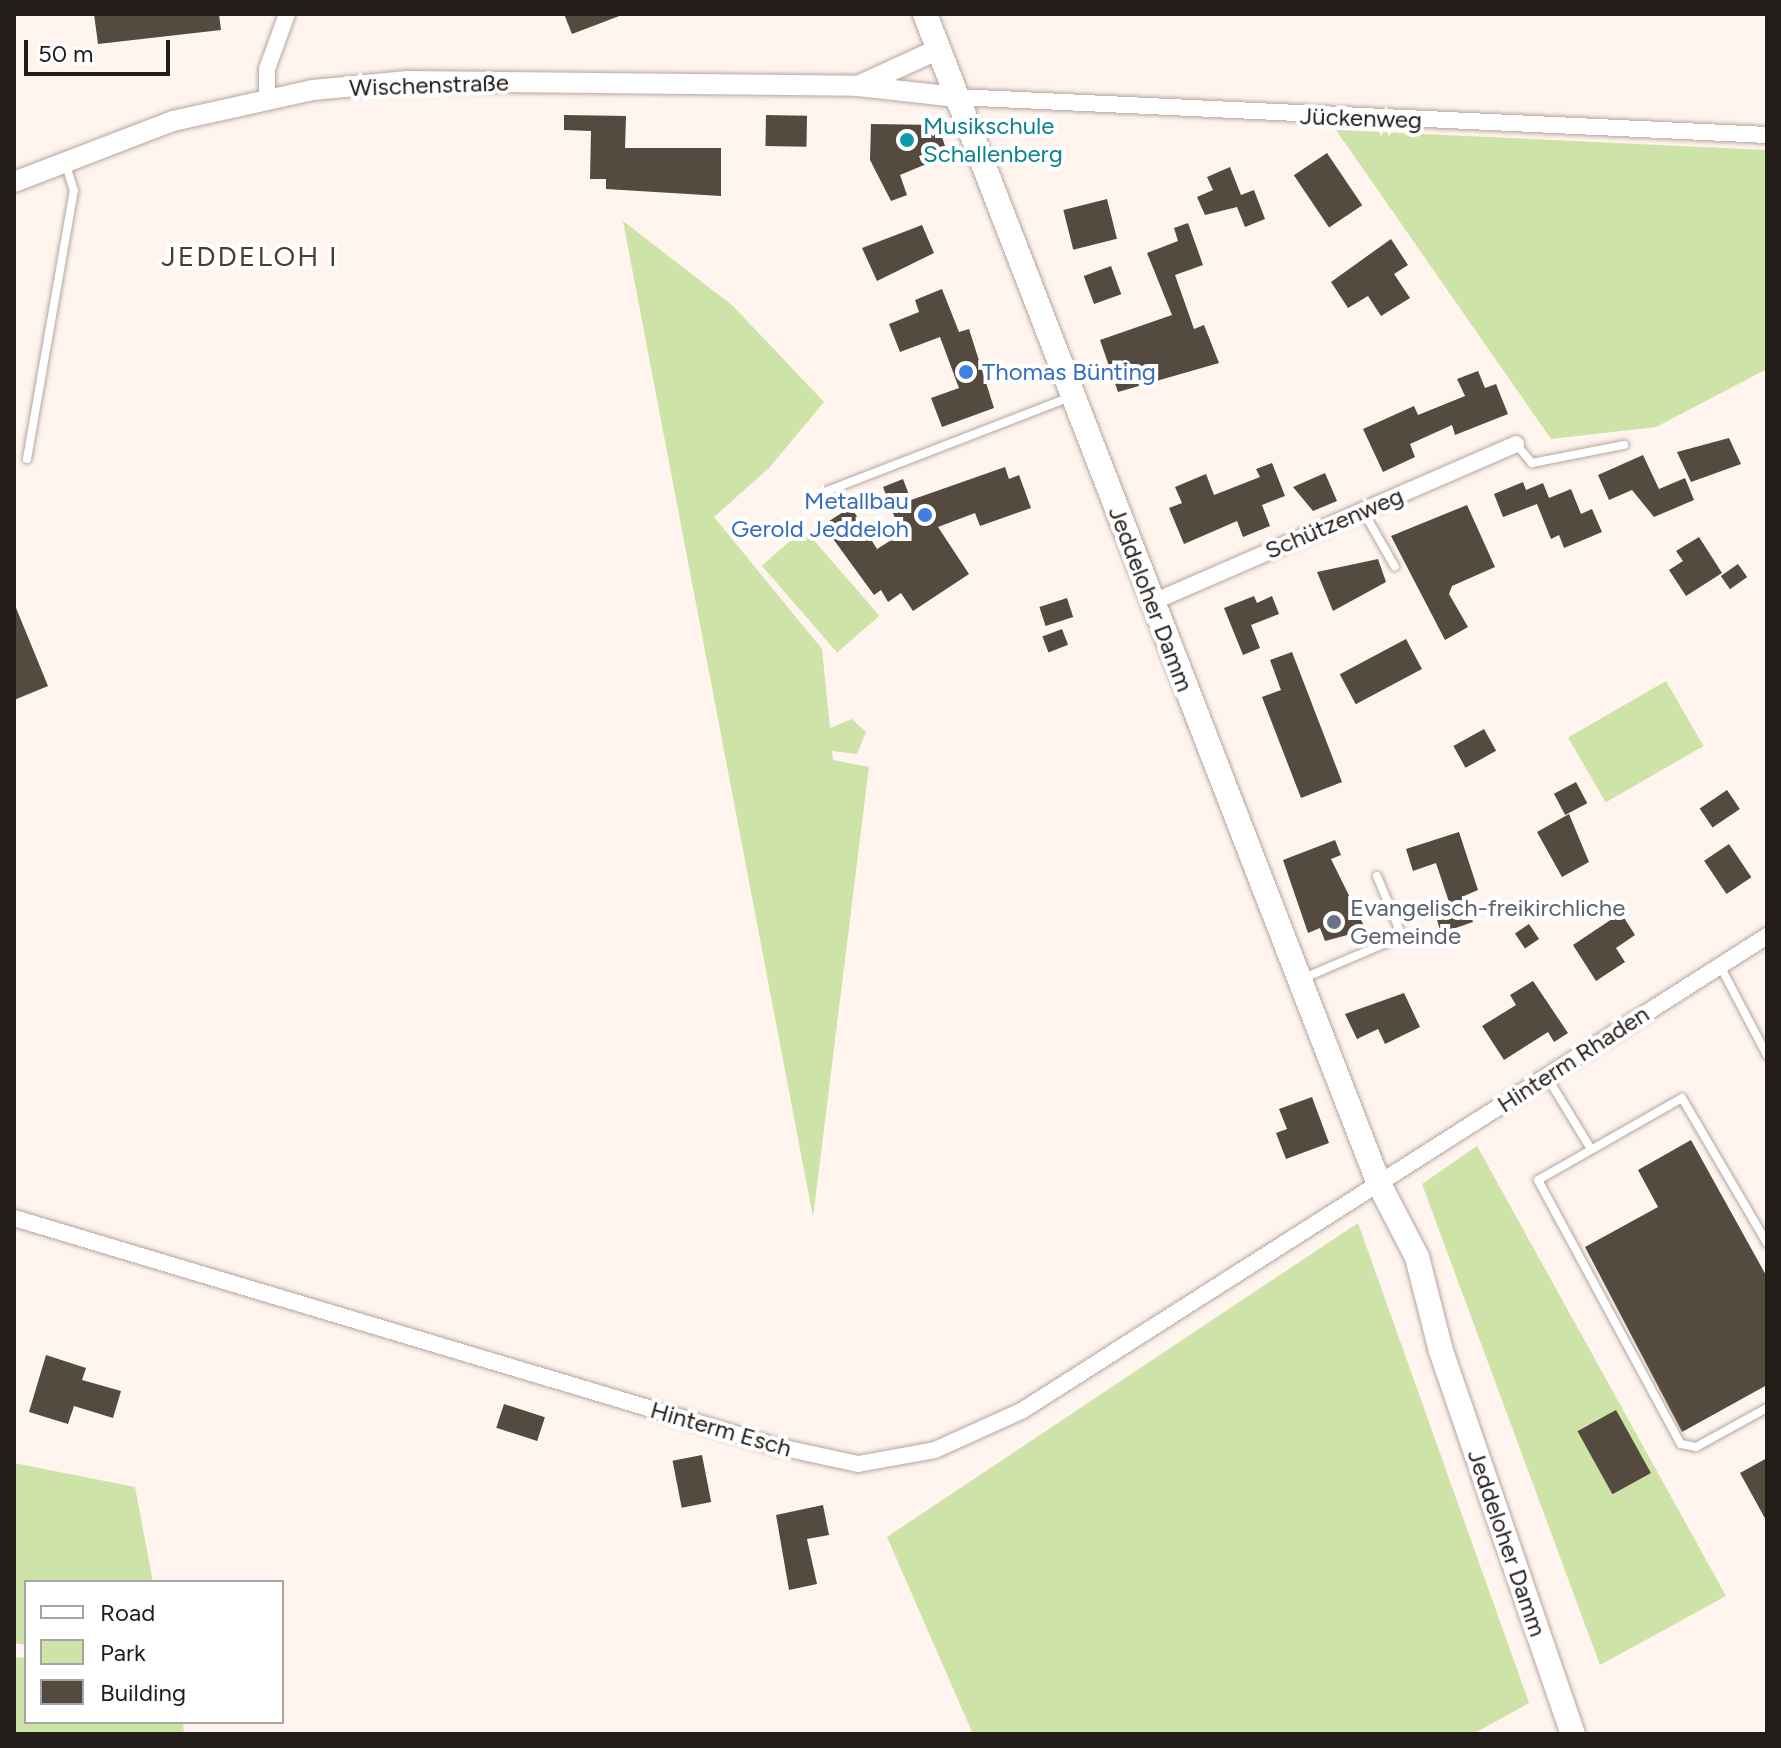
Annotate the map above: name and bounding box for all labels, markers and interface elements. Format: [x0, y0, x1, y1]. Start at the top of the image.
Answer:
scale bar [28, 24, 174, 74]
text: 50 m [38, 39, 94, 68]
street label: Wischenstraße [349, 68, 509, 102]
street label: Jückenweg [1299, 101, 1423, 135]
place label: Musikschule Schallenberg [923, 112, 1063, 168]
marker: Musikschule Schallenberg [898, 131, 916, 149]
district label: JEDDELOH I [161, 239, 339, 273]
place label: Thomas Bünting [982, 358, 1156, 386]
marker: Thomas Bünting [957, 363, 975, 381]
street label: Schützenweg [1261, 481, 1407, 565]
place label: Metallbau Gerold Jeddeloh [731, 487, 909, 543]
street label: Jeddeloher Damm [1102, 502, 1200, 696]
marker: Metallbau Gerold Jeddeloh [916, 506, 934, 524]
place label: Evangelisch-freikirchliche Gemeinde [1350, 894, 1625, 950]
marker: Evangelisch-freikirchliche Gemeinde [1325, 913, 1343, 931]
street label: Hinterm Rhaden [1492, 999, 1654, 1119]
street label: Hinterm Esch [647, 1395, 795, 1463]
street label: Jeddeloher Damm [1461, 1446, 1553, 1640]
legend [24, 1580, 284, 1724]
text: Road [100, 1598, 155, 1627]
text: Park [100, 1638, 146, 1667]
text: Building [100, 1678, 186, 1707]

